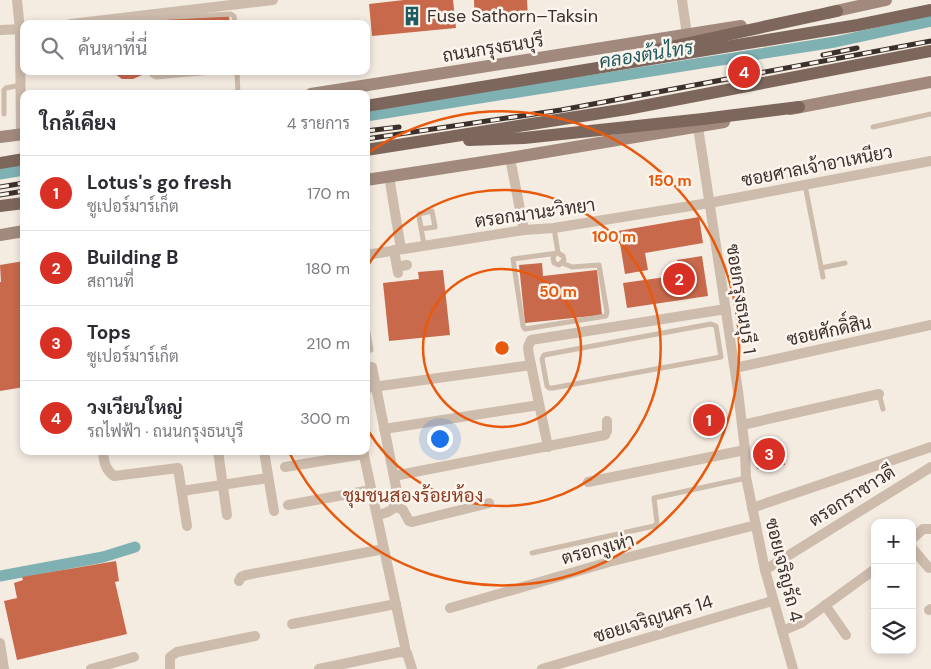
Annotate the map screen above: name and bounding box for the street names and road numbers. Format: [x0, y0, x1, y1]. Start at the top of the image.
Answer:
street label: ถนนกรุงธนบุรี [441, 27, 546, 68]
street label: ซอยศาลเจ้าอาเหนียว [739, 139, 895, 192]
street label: ตรอกมานะวิทยา [473, 193, 597, 233]
street label: ซอยกรุงธนบุรี 1 [720, 242, 763, 356]
street label: ซอยศักดิ์สิน [784, 306, 873, 352]
street label: ตรอกราชาวดี [804, 459, 900, 532]
street label: ซอยเจริญรัถ 4 [760, 516, 808, 624]
street label: ตรอกงูเห่า [559, 528, 637, 571]
street label: ซอยเจริญนคร 14 [590, 589, 716, 649]

